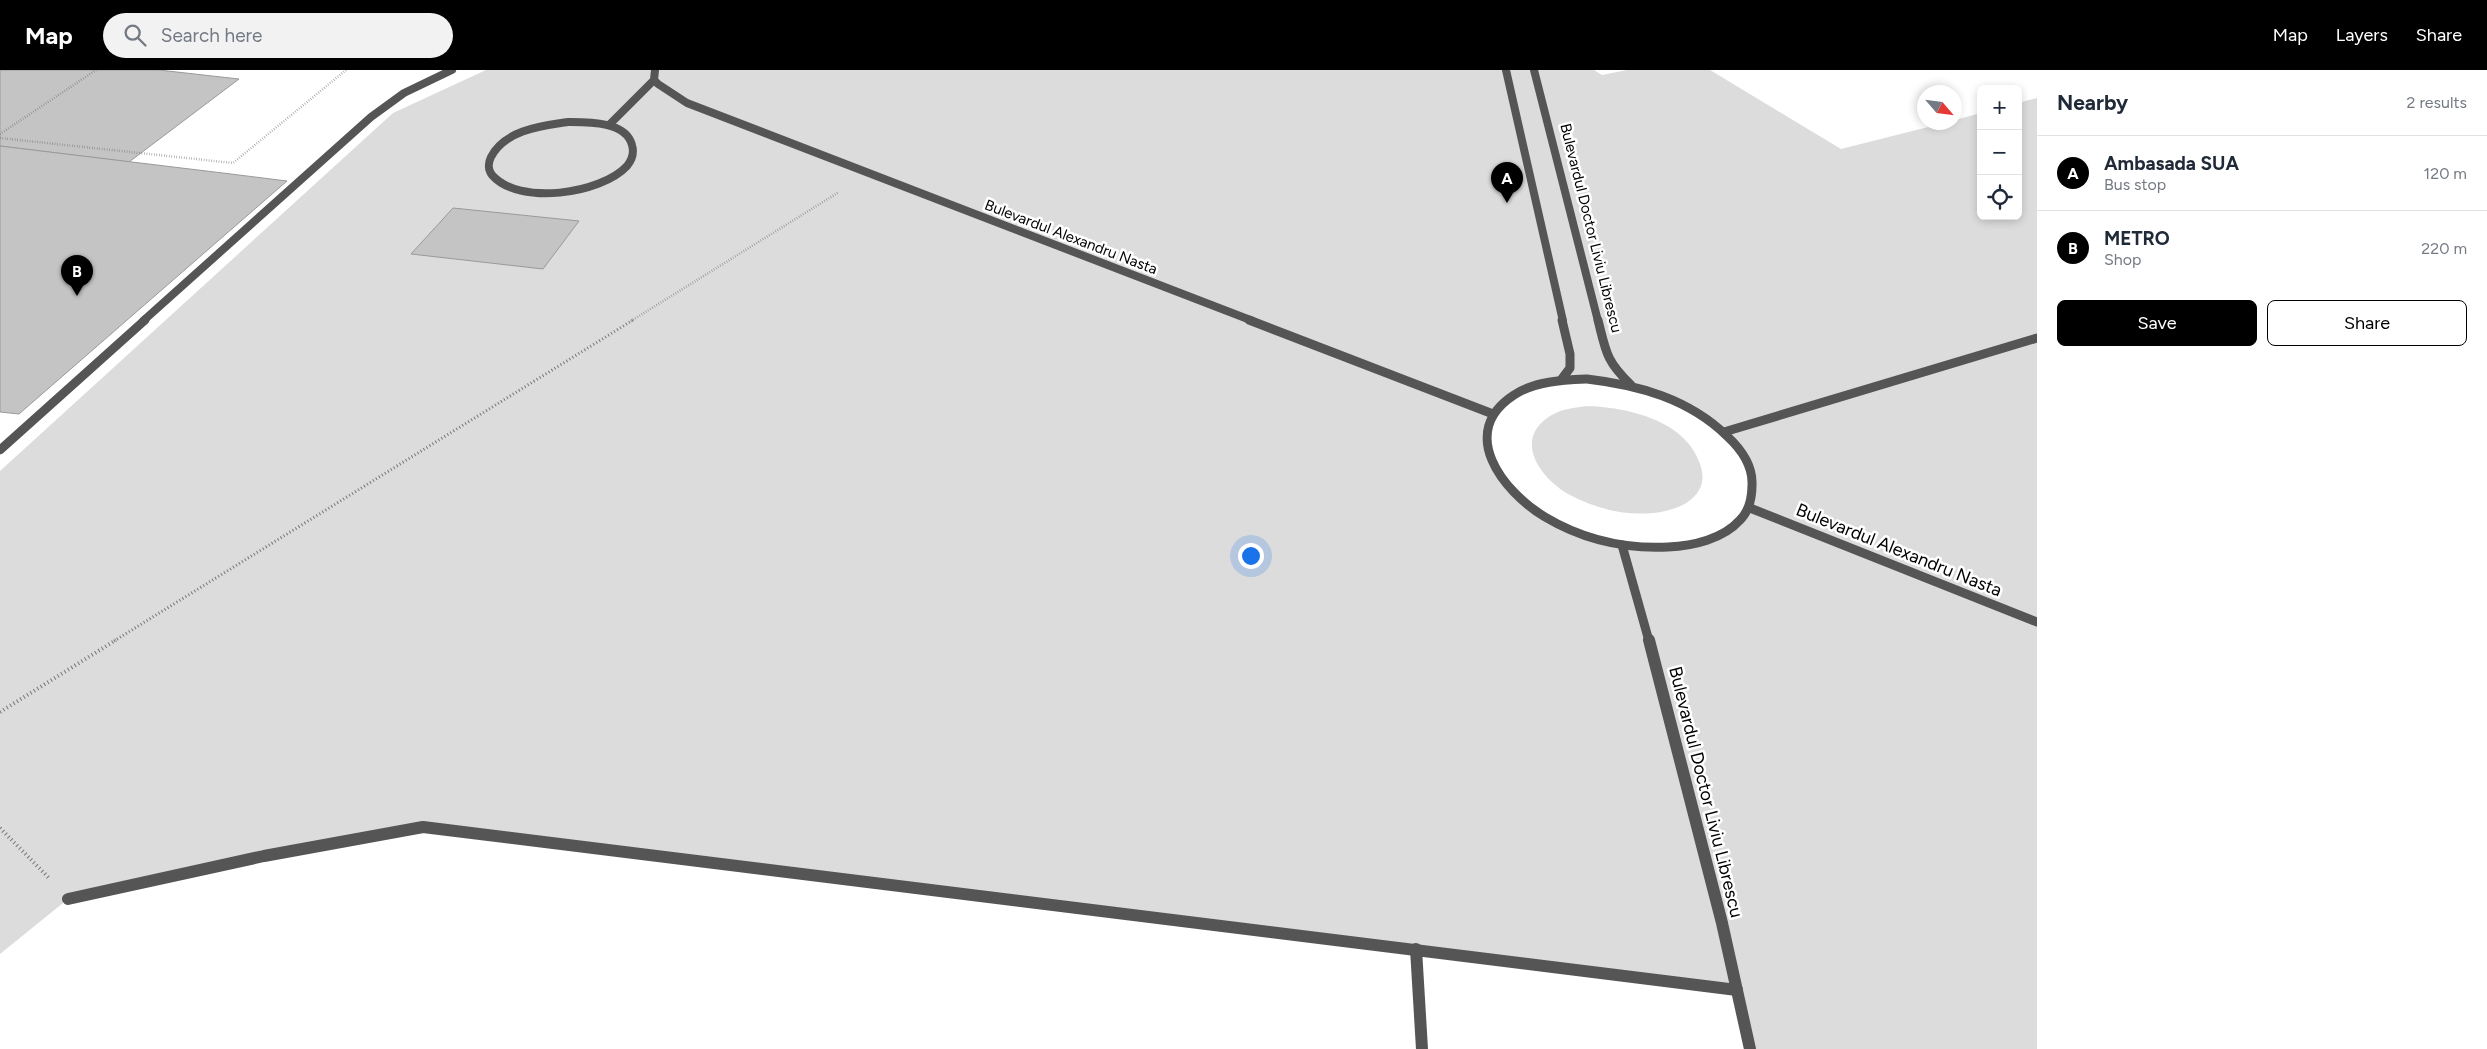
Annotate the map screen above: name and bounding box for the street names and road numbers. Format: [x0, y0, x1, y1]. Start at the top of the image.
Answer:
street label: Bulevardul Doctor Liviu Librescu [1556, 122, 1626, 334]
street label: Bulevardul Alexandru Nasta [982, 196, 1160, 278]
street label: Bulevardul Alexandru Nasta [1793, 499, 2005, 601]
street label: Bulevardul Doctor Liviu Librescu [1664, 664, 1748, 920]

